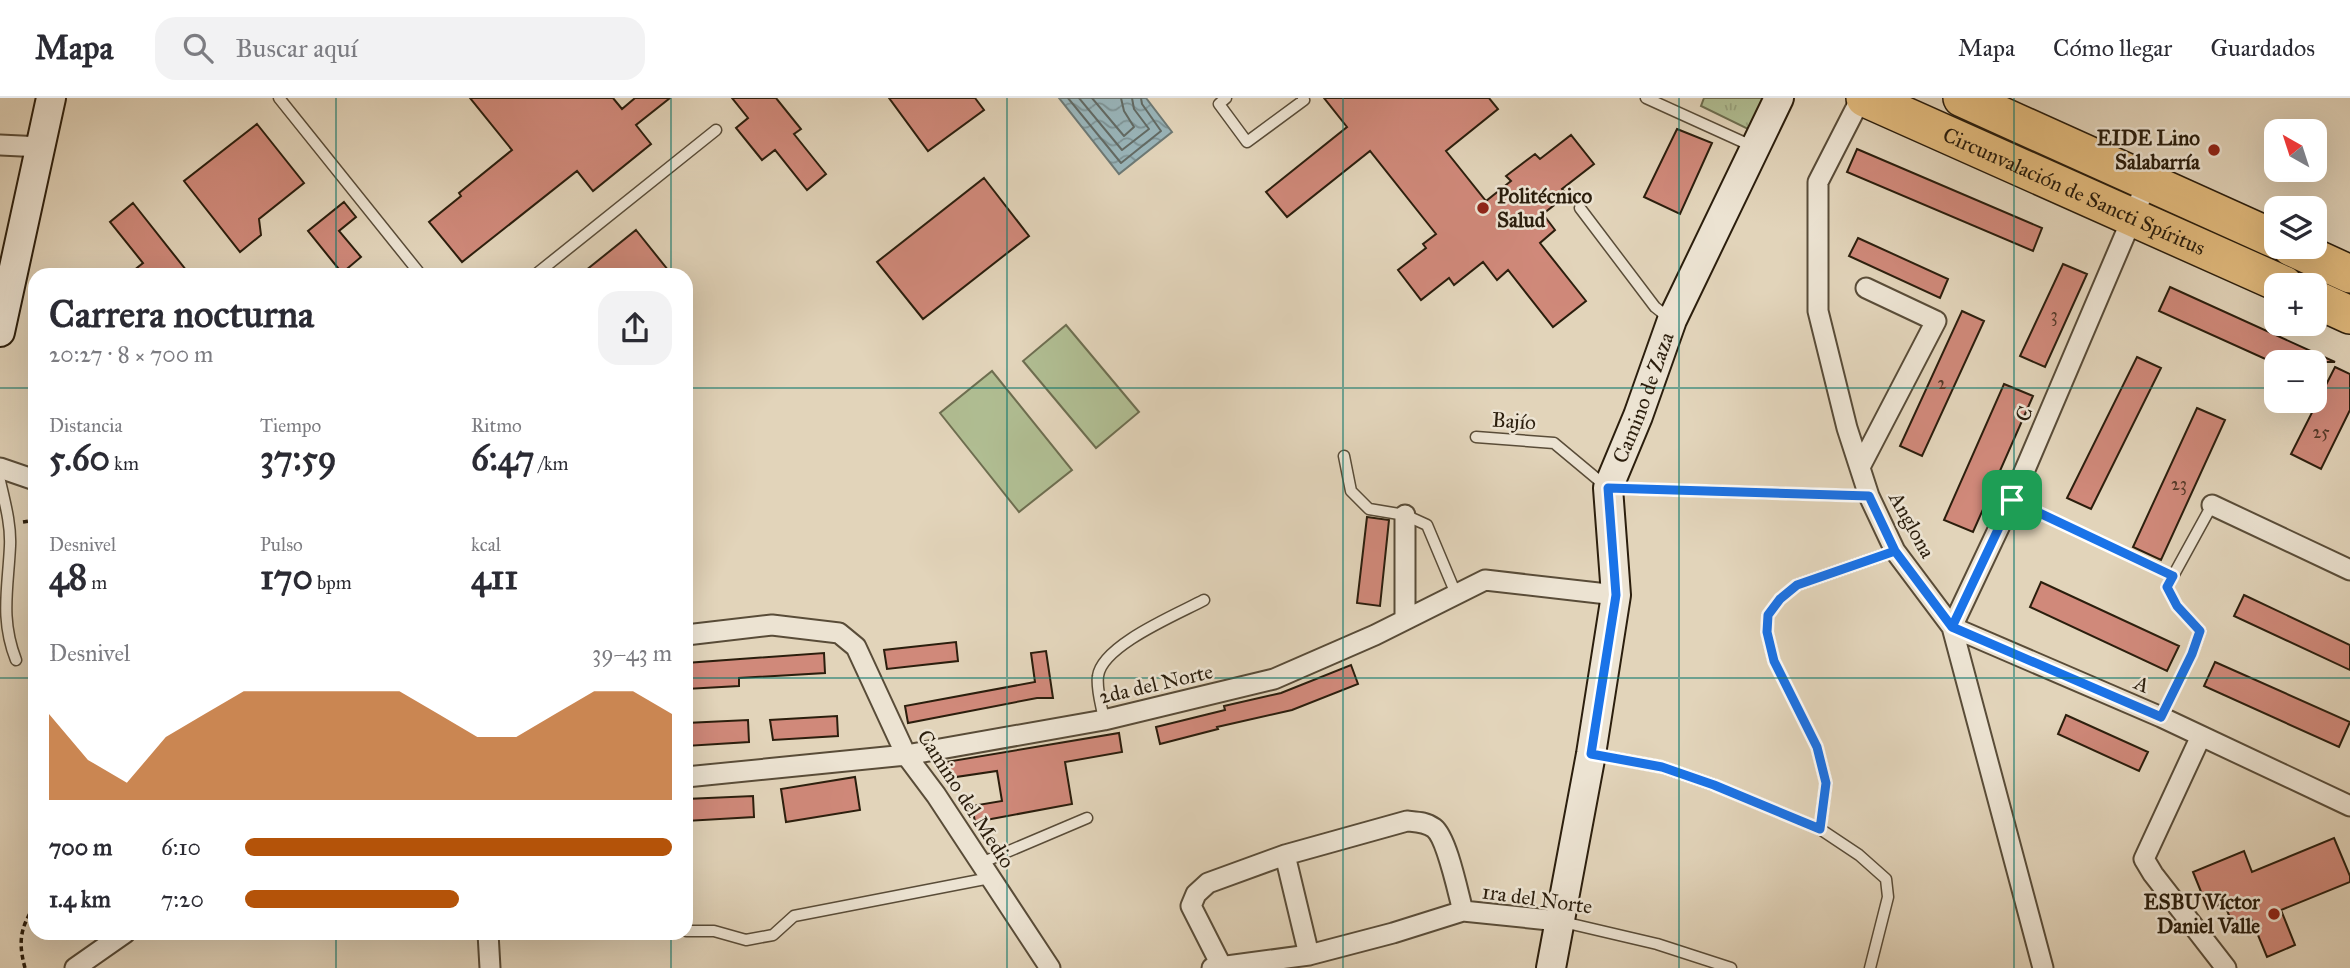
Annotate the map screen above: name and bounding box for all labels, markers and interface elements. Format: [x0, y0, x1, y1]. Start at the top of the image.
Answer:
search box [155, 17, 645, 80]
text: Mapa [35, 28, 113, 68]
icon: search [179, 29, 217, 67]
text: Buscar aquí [235, 32, 358, 64]
text: Mapa [1958, 33, 2015, 63]
text: Cómo llegar [2053, 33, 2172, 63]
text: Guardados [2210, 33, 2315, 63]
north arrow [2264, 119, 2328, 182]
map controls [2264, 119, 2327, 413]
street label: Circunvalación de Sancti Spíritus [1939, 121, 2209, 261]
place label: EIDE Lino Salabarría [2097, 125, 2201, 175]
marker: EIDE Lino Salabarría [2206, 142, 2222, 158]
place label: Politécnico Salud [1497, 183, 1592, 233]
button: layers [2264, 196, 2327, 259]
marker: Politécnico Salud [1475, 200, 1491, 216]
button: + [2264, 273, 2327, 336]
text: Carrera nocturna [49, 291, 314, 337]
button: share [598, 291, 672, 365]
house number: 3 [2050, 304, 2058, 326]
street label: Camino de Zaza [1607, 329, 1680, 467]
text: 20:27 · 8 × 700 m [49, 340, 213, 368]
button: − [2264, 350, 2327, 413]
house number: 2 [1938, 372, 1947, 394]
street label: C [2009, 402, 2039, 426]
street label: Bajío [1491, 406, 1537, 436]
text: Distancia [49, 414, 122, 437]
text: Tiempo [260, 414, 321, 437]
text: Ritmo [471, 414, 522, 437]
house number: 25 [2312, 421, 2330, 443]
text: 5.60 [49, 437, 110, 480]
text: 37:59 [260, 437, 337, 480]
text: 6:47 [471, 437, 534, 480]
text: km [110, 452, 139, 475]
text: /km [534, 452, 568, 475]
pin [1982, 470, 2042, 530]
house number: 23 [2171, 473, 2187, 495]
icon: arrive [1993, 481, 2031, 519]
street label: Anglona [1883, 486, 1941, 563]
text: Desnivel [49, 533, 116, 556]
text: Pulso [260, 533, 303, 556]
text: kcal [471, 533, 501, 556]
text: 48 [49, 556, 87, 599]
text: 170 [260, 556, 313, 599]
text: 411 [471, 556, 518, 599]
text: m [87, 571, 107, 594]
text: bpm [313, 571, 352, 594]
text: Desnivel [49, 639, 130, 667]
text: 39–43 m [592, 639, 672, 667]
street label: 2da del Norte [1097, 658, 1216, 710]
street label: A [2129, 669, 2154, 699]
street label: Camino del Medio [912, 725, 1021, 873]
text: 700 m [49, 833, 112, 861]
text: 6:10 [161, 833, 201, 861]
street label: 1ra del Norte [1480, 878, 1594, 920]
text: 1.4 km [49, 885, 111, 913]
text: 7:20 [161, 885, 204, 913]
place label: ESBU Víctor Daniel Valle [2144, 889, 2261, 939]
marker: ESBU Víctor Daniel Valle [2266, 906, 2282, 922]

